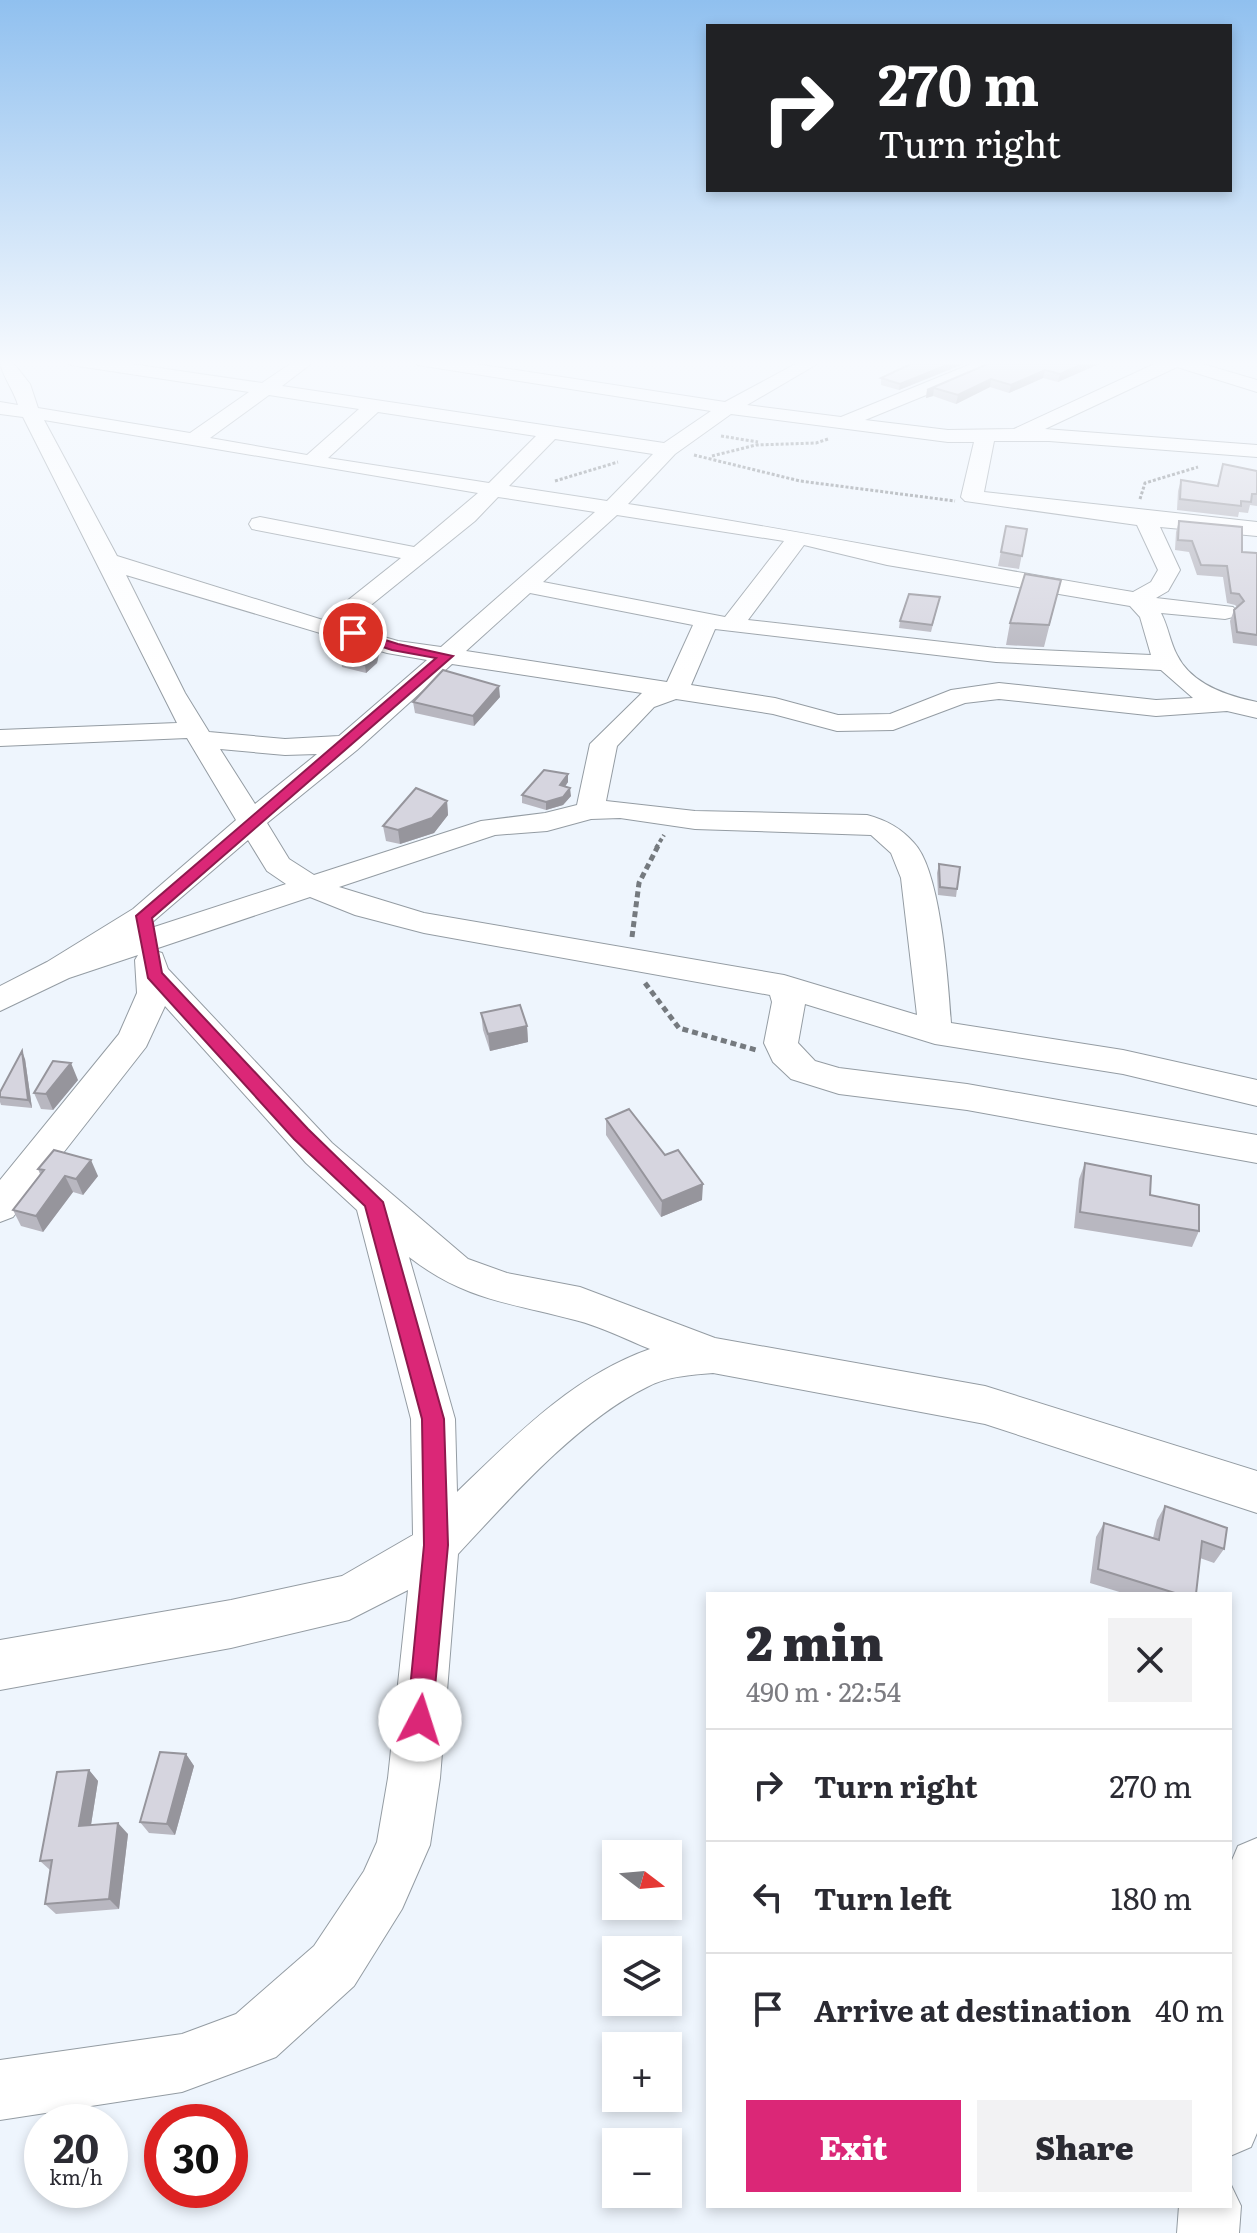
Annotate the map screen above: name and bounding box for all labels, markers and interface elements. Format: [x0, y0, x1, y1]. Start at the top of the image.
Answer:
text: 270 m [878, 40, 1039, 123]
icon: right [746, 56, 850, 160]
text: Turn right [878, 116, 1061, 169]
pin [319, 599, 387, 667]
icon: arrive [331, 611, 375, 655]
text: 2 min [746, 1605, 884, 1676]
button: close [1108, 1618, 1192, 1702]
text: 490 m · 22:54 [746, 1671, 901, 1710]
position arrow [378, 1678, 462, 1762]
icon: right [746, 1763, 790, 1807]
text: Turn right [814, 1763, 978, 1807]
text: 270 m [1109, 1763, 1192, 1807]
north arrow [602, 1840, 682, 1920]
map controls [602, 1840, 682, 2208]
icon: left [746, 1875, 790, 1919]
text: Turn left [814, 1875, 952, 1919]
text: 180 m [1111, 1875, 1192, 1919]
button: layers [602, 1936, 682, 2016]
icon: arrive [746, 1987, 790, 2031]
text: Arrive at destination [814, 1987, 1131, 2031]
text: 40 m [1155, 1987, 1224, 2031]
button: + [602, 2032, 682, 2112]
button: Exit [746, 2100, 961, 2192]
button: Share [977, 2100, 1192, 2192]
speed limit sign: 30 [144, 2104, 248, 2208]
text: 20 [53, 2116, 99, 2175]
button: − [602, 2128, 682, 2208]
text: km/h [49, 2161, 103, 2191]

